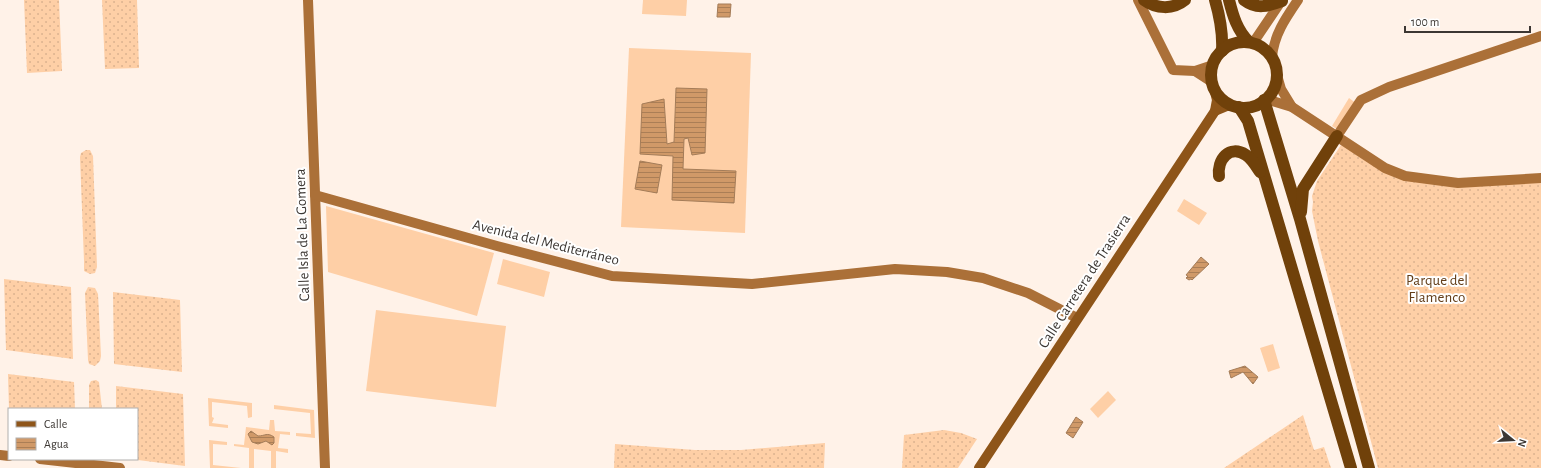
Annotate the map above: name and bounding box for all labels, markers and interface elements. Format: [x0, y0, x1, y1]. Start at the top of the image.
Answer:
scale bar [1405, 8, 1530, 34]
text: 100 m [1411, 16, 1439, 28]
street label: Calle Isla de La Gomera [293, 168, 312, 302]
street label: Calle Carretera de Trasierra [1036, 212, 1133, 351]
street label: Avenida del Mediterráneo [471, 217, 621, 268]
park label: Parque del Flamenco [1406, 273, 1468, 305]
legend [8, 408, 138, 460]
text: Calle [44, 418, 67, 430]
north arrow [1493, 420, 1533, 460]
text: Agua [44, 438, 69, 450]
text: N [1516, 438, 1528, 448]

